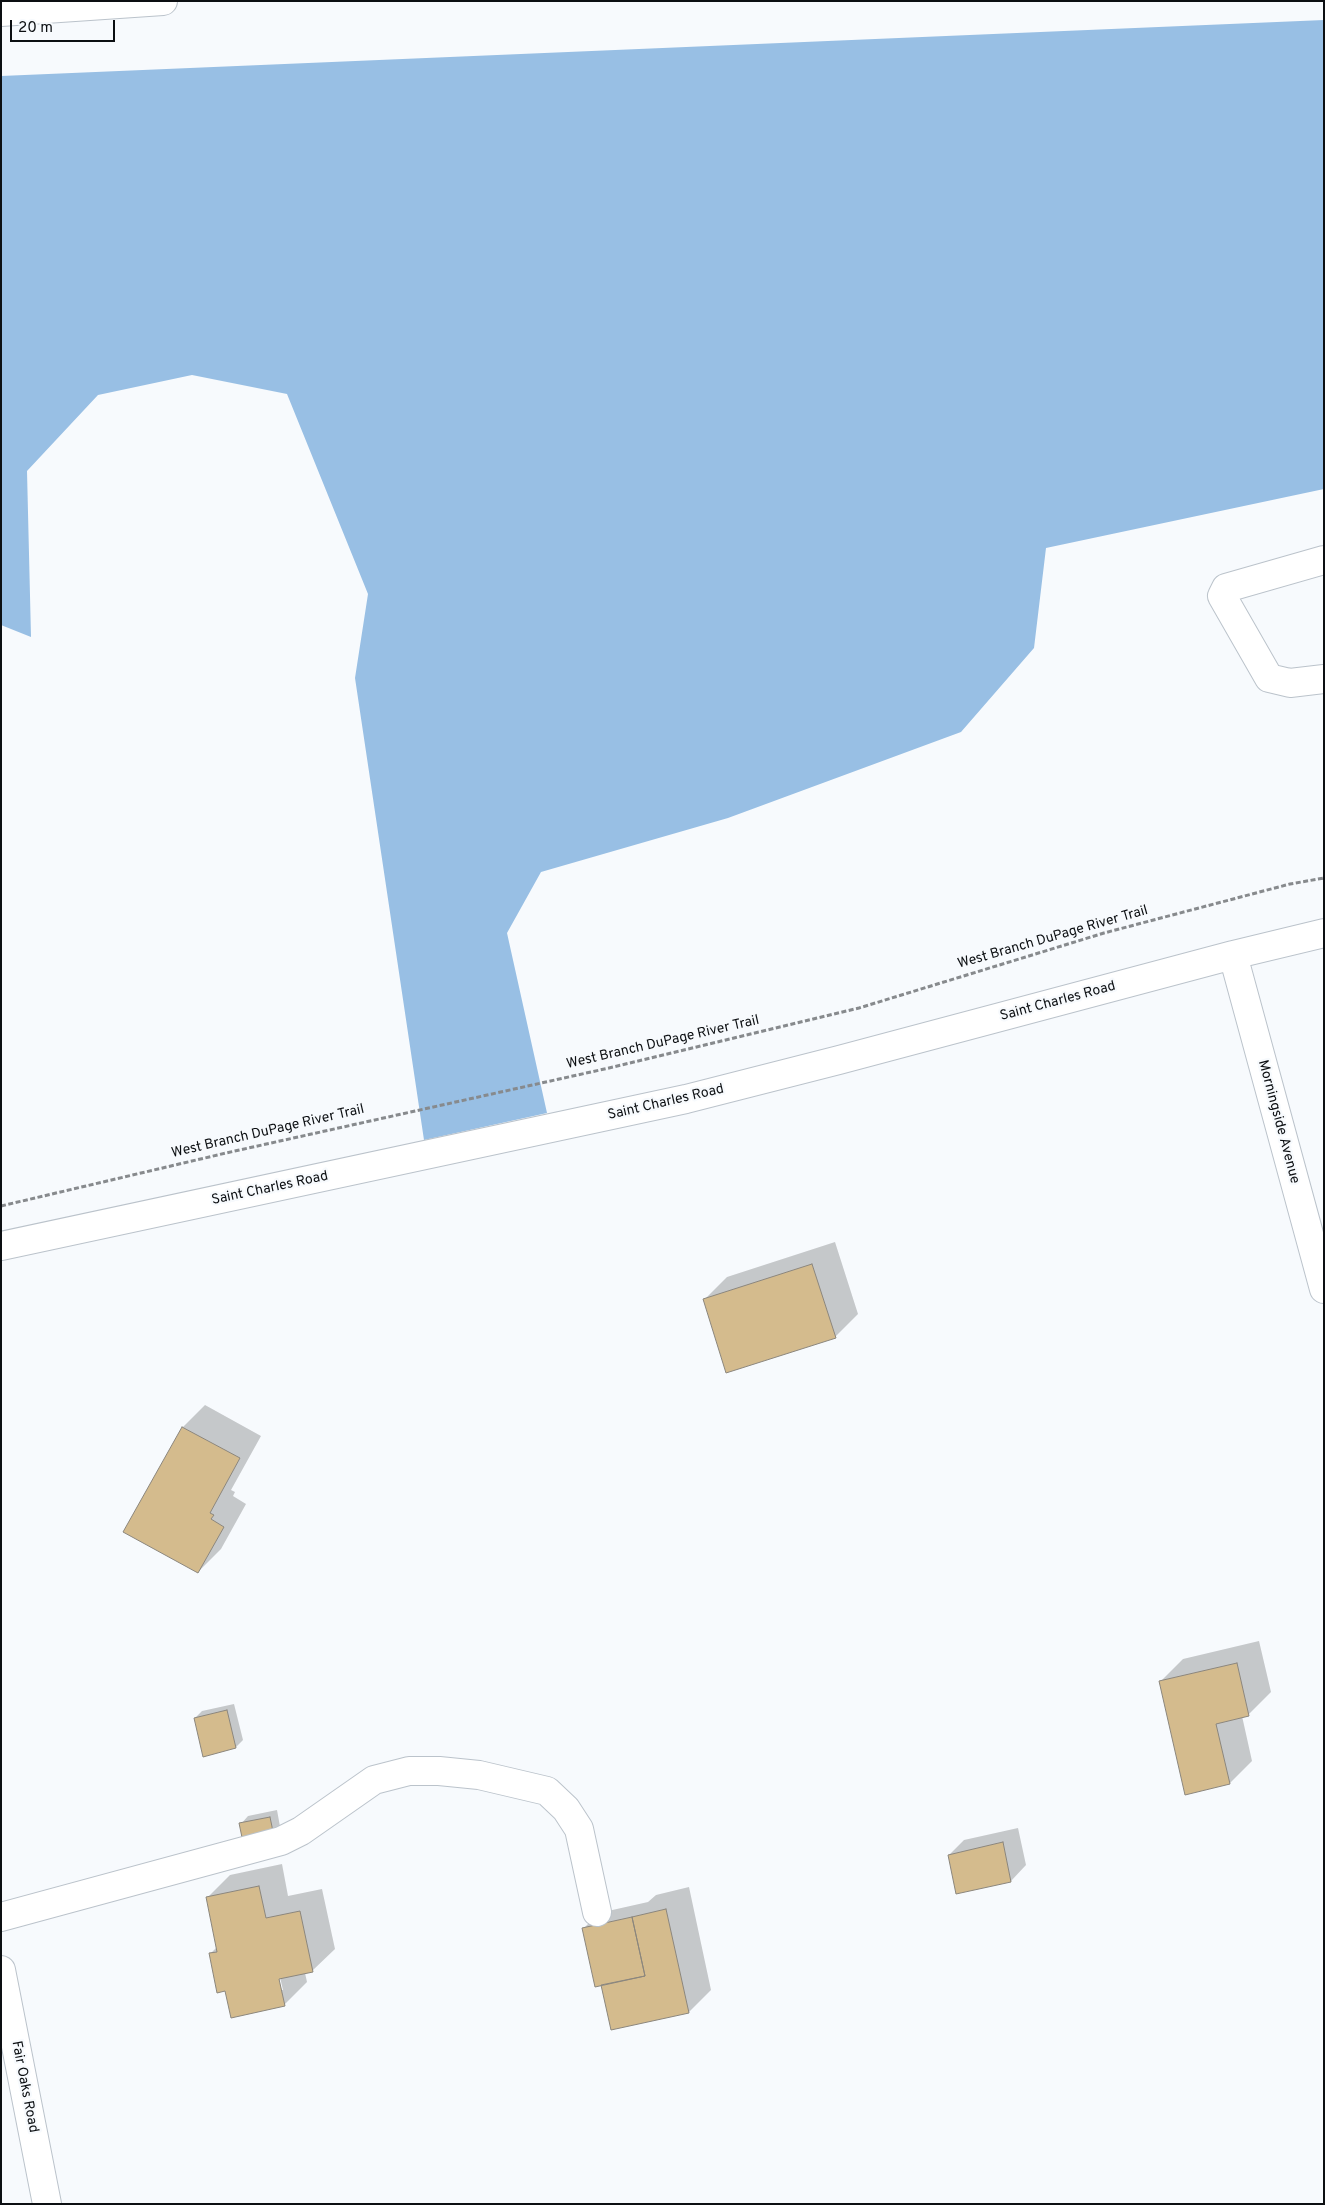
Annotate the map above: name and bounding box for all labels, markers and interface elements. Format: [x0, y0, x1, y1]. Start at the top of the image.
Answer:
scale bar [12, 10, 118, 42]
text: 20 m [18, 19, 53, 38]
street label: West Branch DuPage River Trail [956, 903, 1150, 973]
street label: Saint Charles Road [998, 979, 1118, 1025]
street label: West Branch DuPage River Trail [565, 1013, 761, 1073]
street label: Morningside Avenue [1253, 1058, 1303, 1186]
street label: Saint Charles Road [606, 1081, 726, 1125]
street label: West Branch DuPage River Trail [170, 1102, 366, 1162]
street label: Saint Charles Road [210, 1168, 330, 1210]
street label: Fair Oaks Road [7, 2040, 41, 2134]

